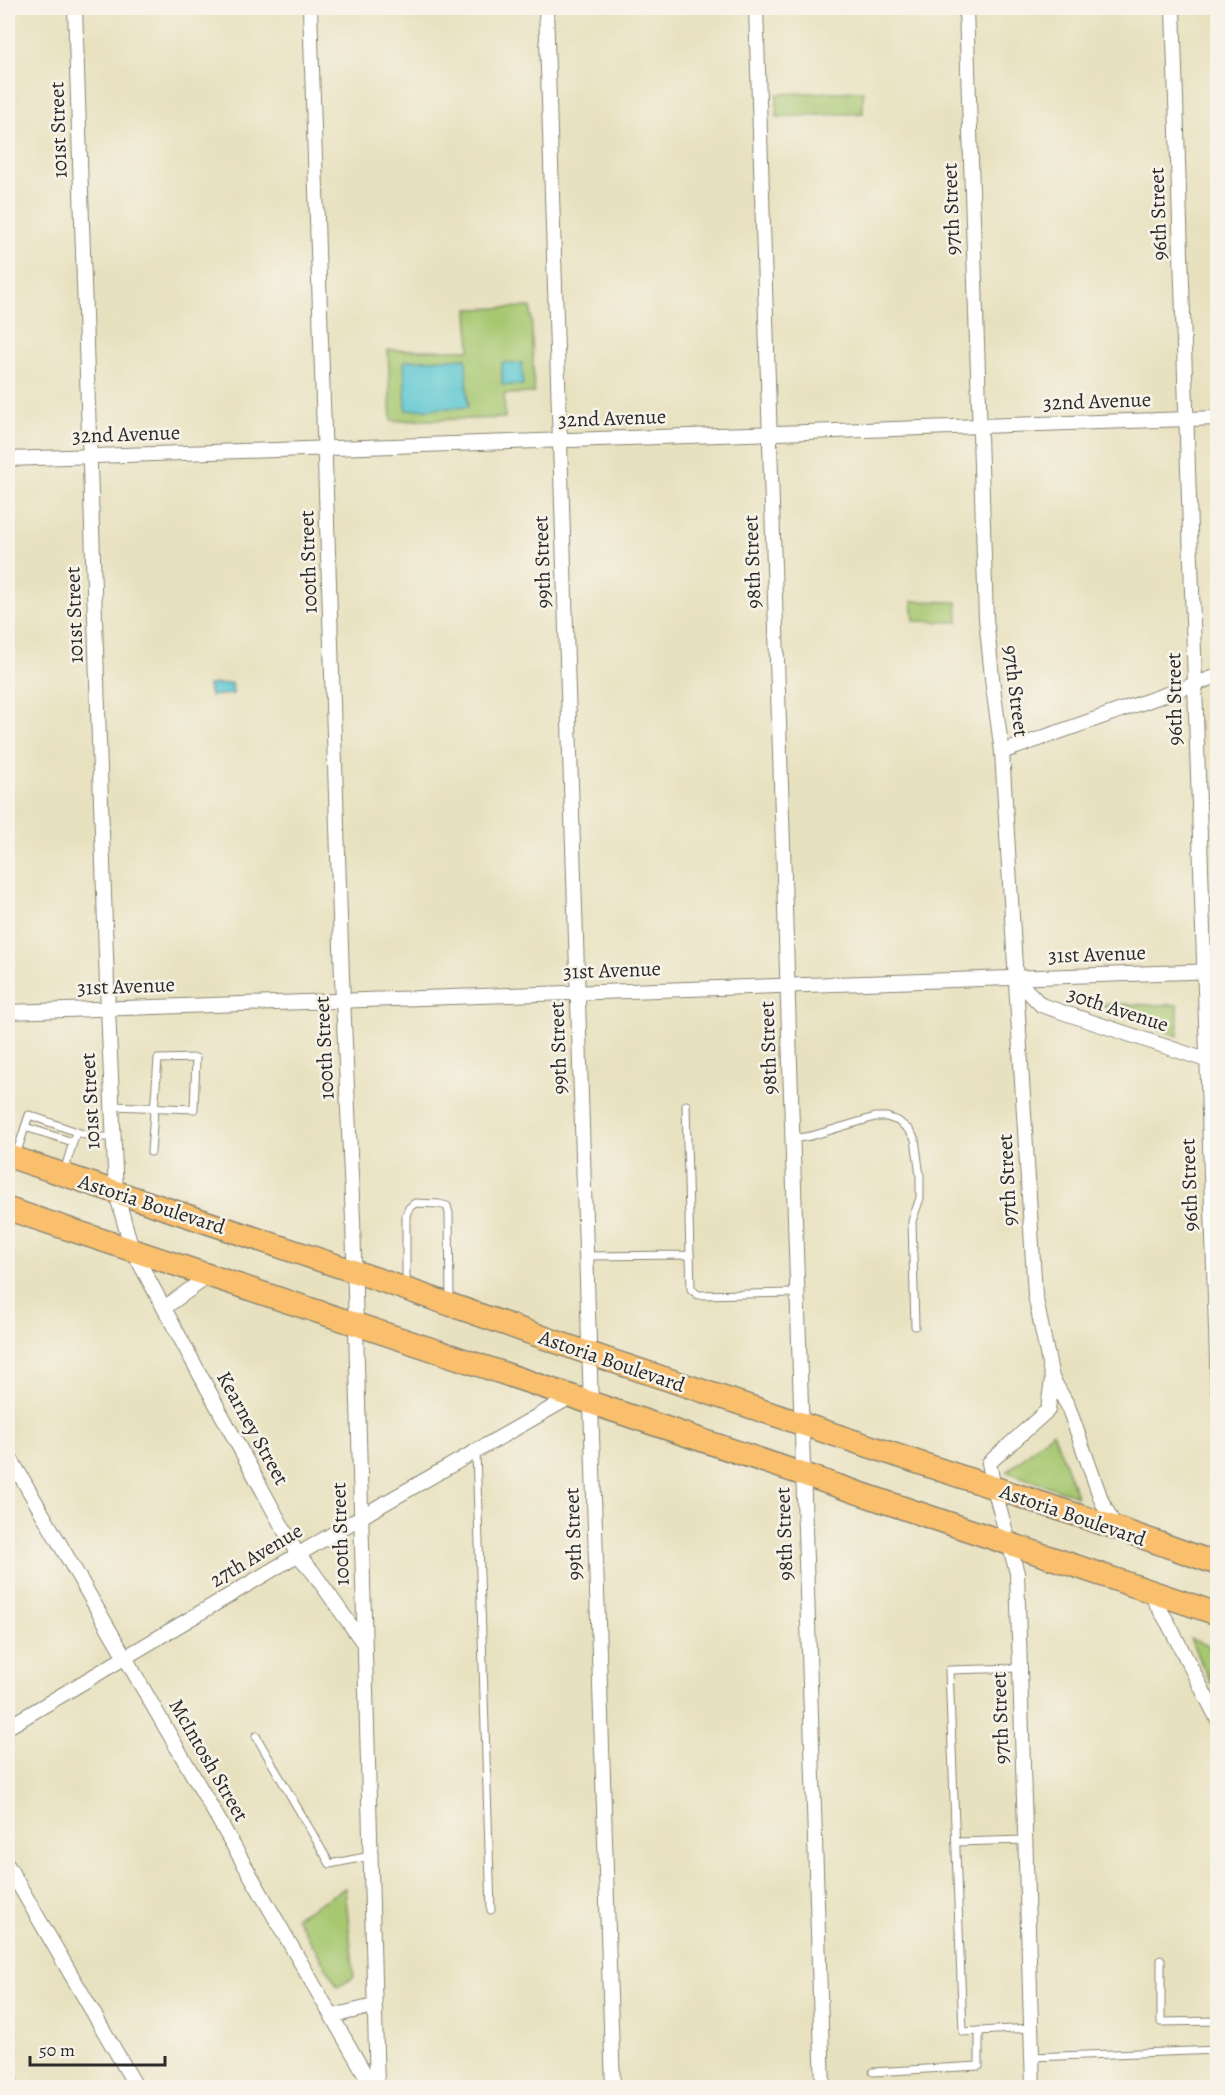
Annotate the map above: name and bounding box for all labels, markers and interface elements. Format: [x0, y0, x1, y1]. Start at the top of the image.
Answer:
street label: 101st Street [42, 81, 74, 179]
street label: 97th Street [935, 162, 967, 256]
street label: 96th Street [1142, 167, 1174, 261]
street label: 32nd Avenue [1042, 385, 1152, 417]
street label: 32nd Avenue [557, 402, 667, 434]
street label: 32nd Avenue [71, 418, 181, 450]
street label: 100th Street [292, 510, 324, 614]
street label: 99th Street [526, 515, 558, 609]
street label: 98th Street [736, 515, 768, 609]
street label: 101st Street [58, 566, 90, 664]
street label: 97th Street [996, 643, 1036, 739]
street label: 96th Street [1159, 652, 1189, 746]
street label: 31st Avenue [1048, 938, 1146, 970]
street label: 31st Avenue [563, 954, 661, 986]
street label: 31st Avenue [77, 970, 175, 1002]
street label: 30th Avenue [1064, 979, 1172, 1039]
street label: 100th Street [307, 996, 341, 1100]
street label: 99th Street [542, 1001, 574, 1095]
street label: 98th Street [752, 1001, 784, 1095]
street label: 101st Street [73, 1052, 107, 1150]
street label: 97th Street [991, 1133, 1023, 1227]
street label: 96th Street [1173, 1138, 1205, 1232]
street label: Astoria Boulevard [74, 1167, 230, 1241]
street label: Astoria Boulevard [534, 1323, 689, 1399]
street label: Kearney Street [210, 1366, 296, 1490]
street label: Astoria Boulevard [995, 1477, 1150, 1553]
street label: 100th Street [324, 1482, 356, 1586]
street label: 99th Street [557, 1487, 589, 1581]
street label: 98th Street [768, 1487, 800, 1581]
street label: 27th Avenue [204, 1516, 308, 1594]
street label: 97th Street [984, 1671, 1016, 1765]
street label: McIntosh Street [163, 1694, 255, 1827]
scale bar [30, 2029, 165, 2067]
text: 50 m [39, 2038, 75, 2062]

